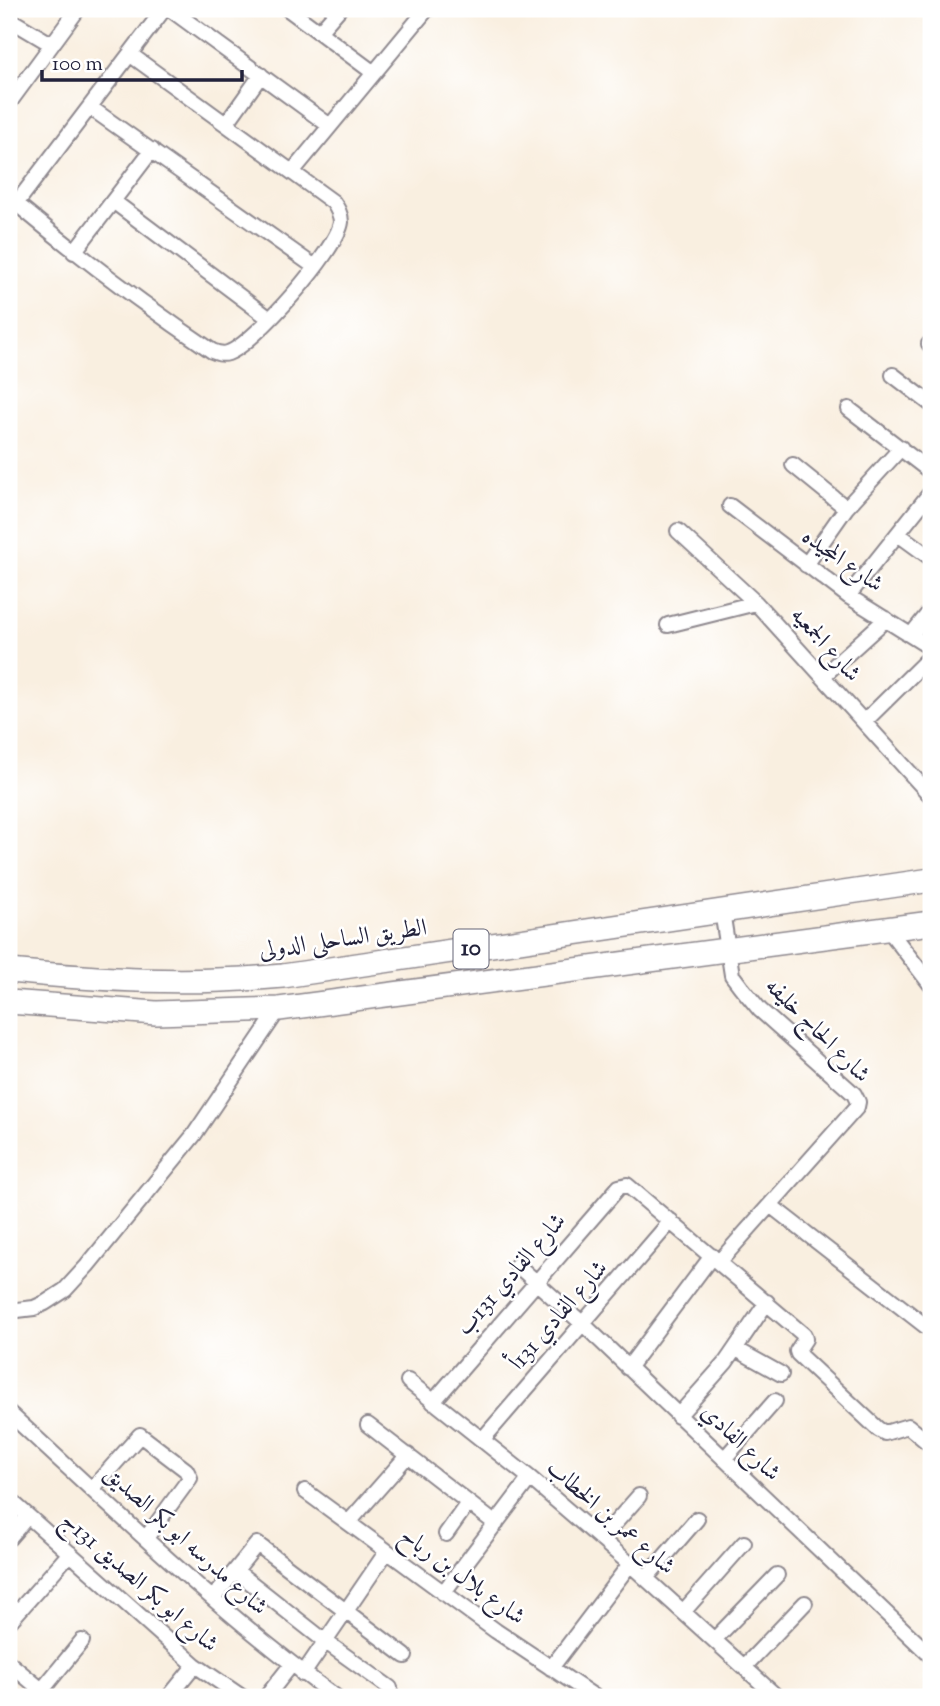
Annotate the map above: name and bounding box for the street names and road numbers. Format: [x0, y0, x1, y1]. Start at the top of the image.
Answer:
street label: شارع المجيده [794, 520, 890, 602]
street label: شارع الجمعيه [781, 600, 868, 691]
street label: الطريق الساحلى الدولى [257, 911, 429, 969]
road number: 10 [454, 930, 489, 968]
street label: شارع الحاج خليفه [755, 971, 877, 1093]
street label: شارع الفادي 131ب [449, 1206, 576, 1345]
street label: شارع الفادي 131أ [500, 1252, 617, 1379]
street label: شارع الفادي [692, 1396, 788, 1491]
street label: شارع عمر بن الخطاب [537, 1452, 682, 1585]
street label: شارع مدرسه ابو بكر الصديق [95, 1458, 275, 1625]
street label: شارع ابو بكر الصديق 131ج [51, 1505, 226, 1663]
street label: شارع بلال بن رباح [391, 1520, 532, 1636]

